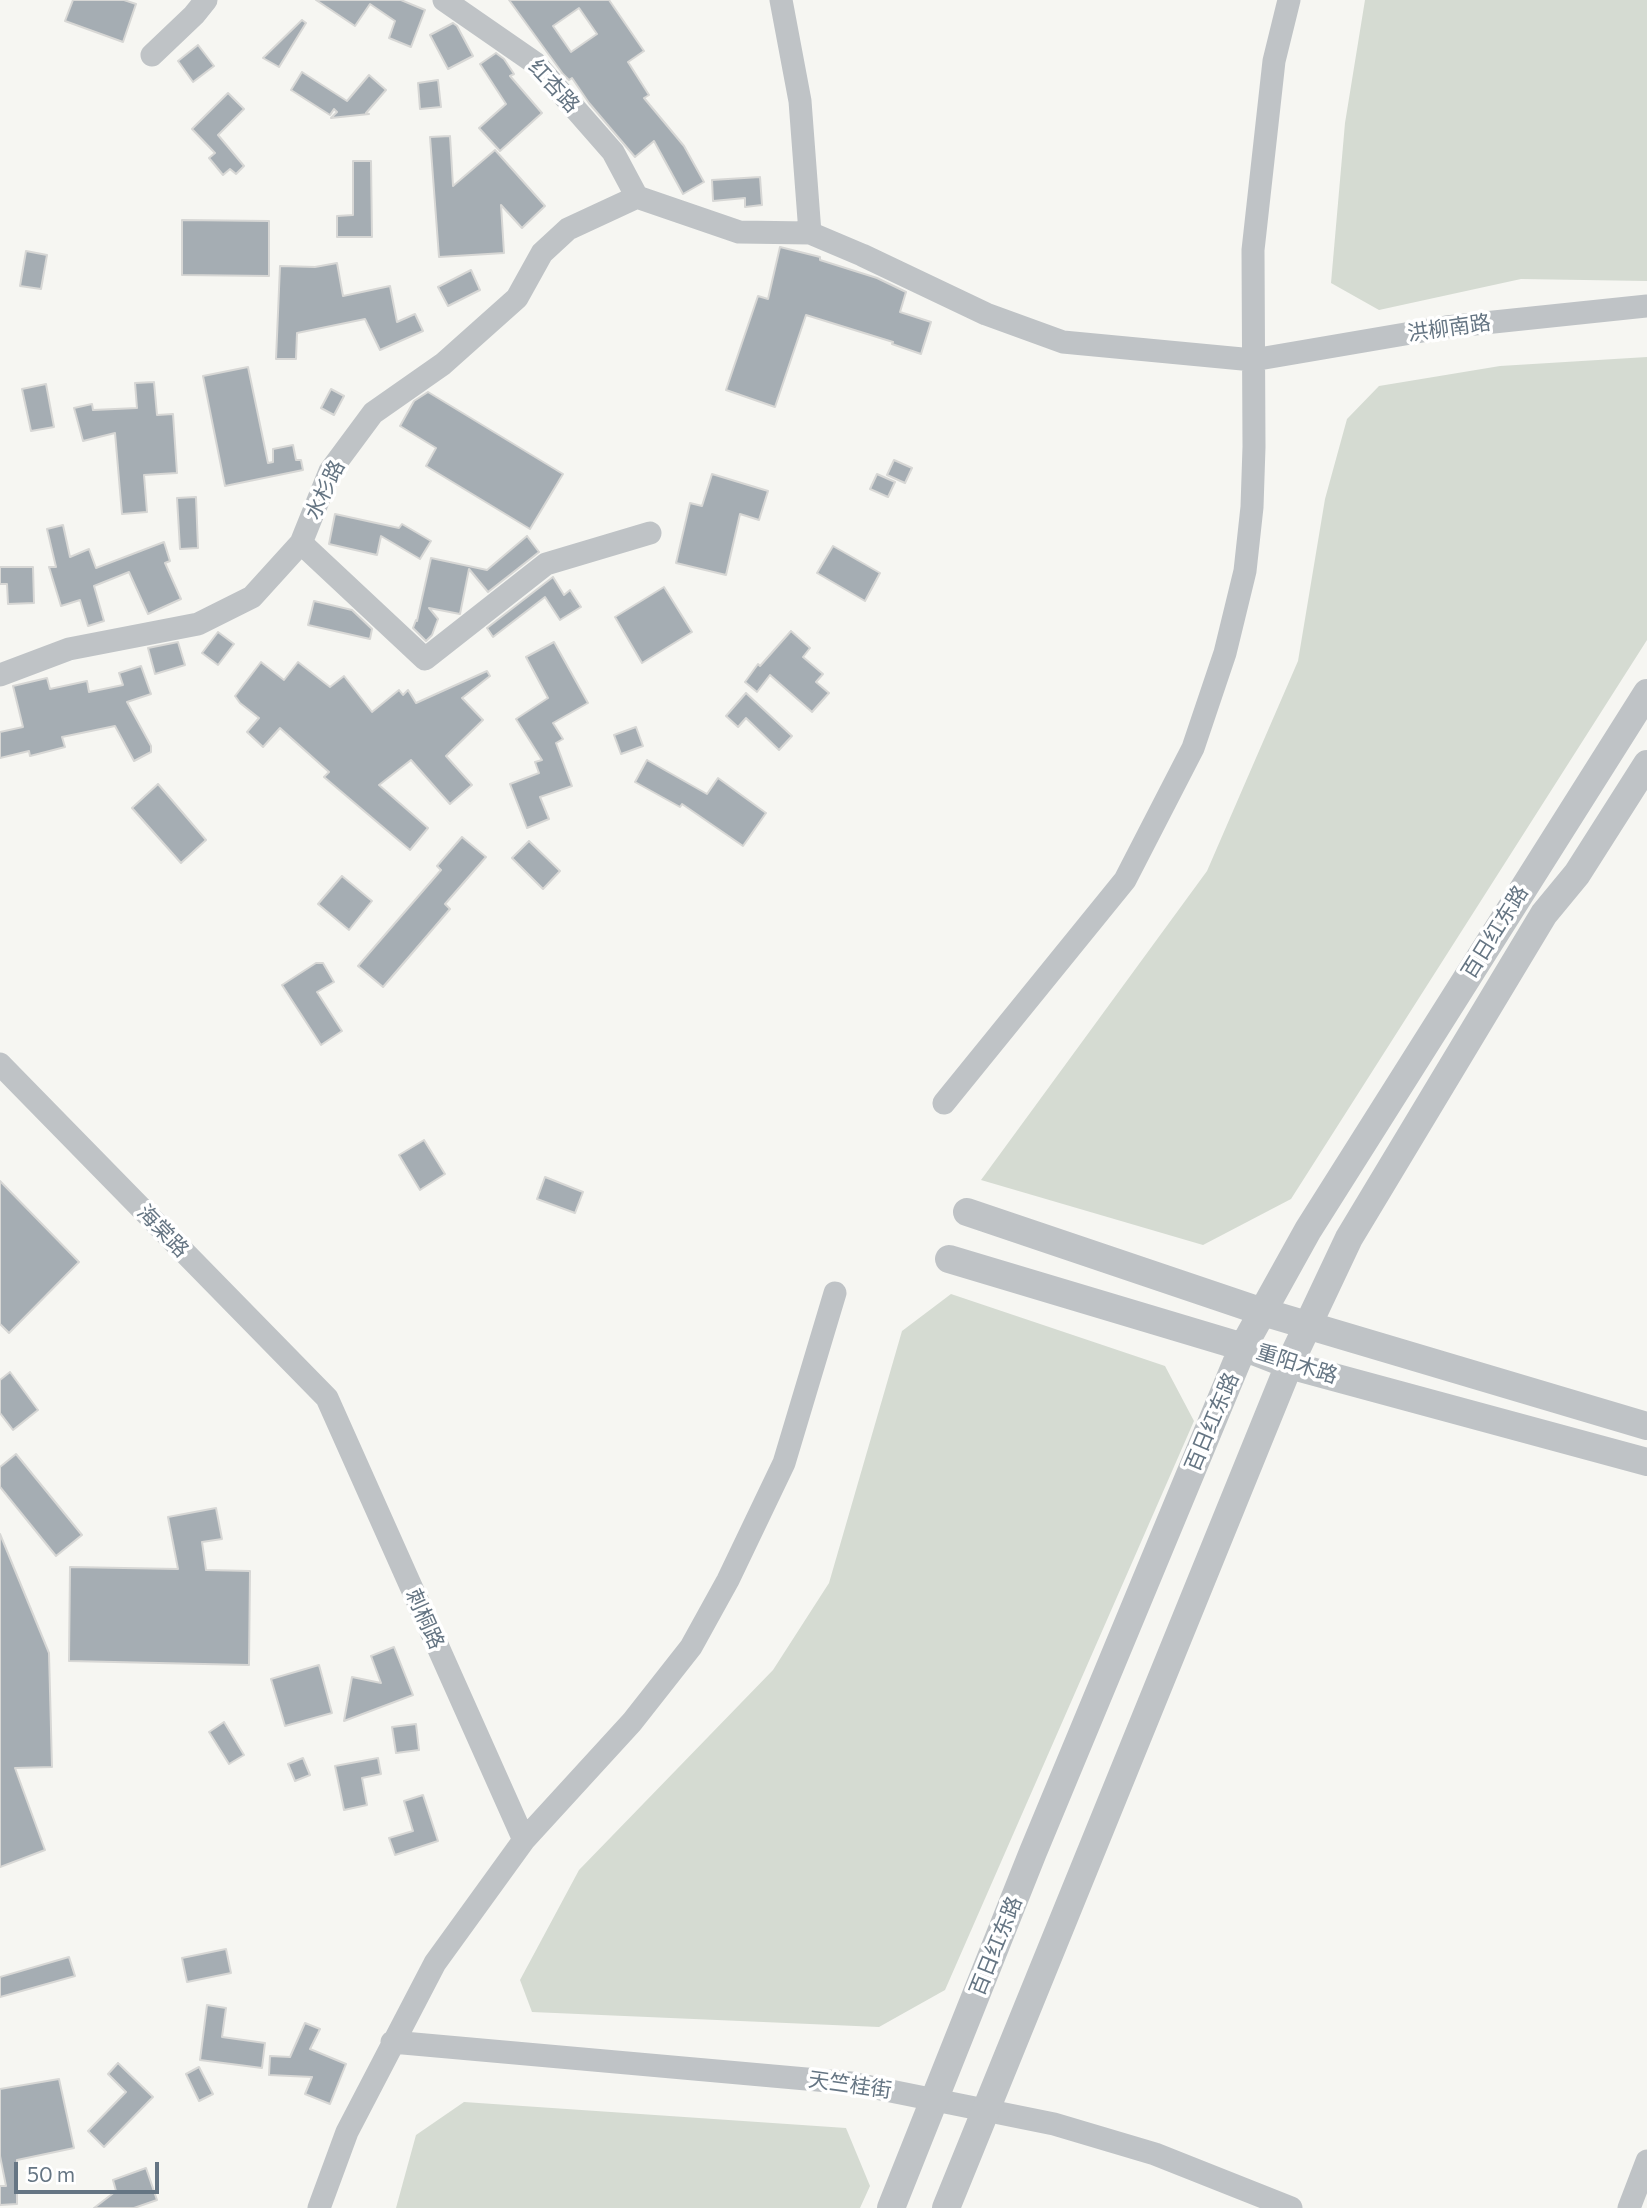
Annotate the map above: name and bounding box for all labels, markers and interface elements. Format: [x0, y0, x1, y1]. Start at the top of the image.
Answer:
street label: 红杏路 [523, 54, 585, 118]
street label: 洪柳南路 [1406, 310, 1492, 346]
street label: 水杉路 [300, 456, 350, 524]
street label: 百日红东路 [1456, 881, 1534, 983]
street label: 海棠路 [132, 1200, 194, 1262]
street label: 重阳木路 [1253, 1339, 1341, 1389]
street label: 百日红东路 [1180, 1369, 1244, 1475]
street label: 刺桐路 [401, 1585, 449, 1653]
street label: 百日红东路 [965, 1893, 1027, 1999]
street label: 天竺桂街 [807, 2067, 893, 2103]
scale bar [18, 2148, 163, 2192]
text: 50 m [27, 2161, 75, 2186]

